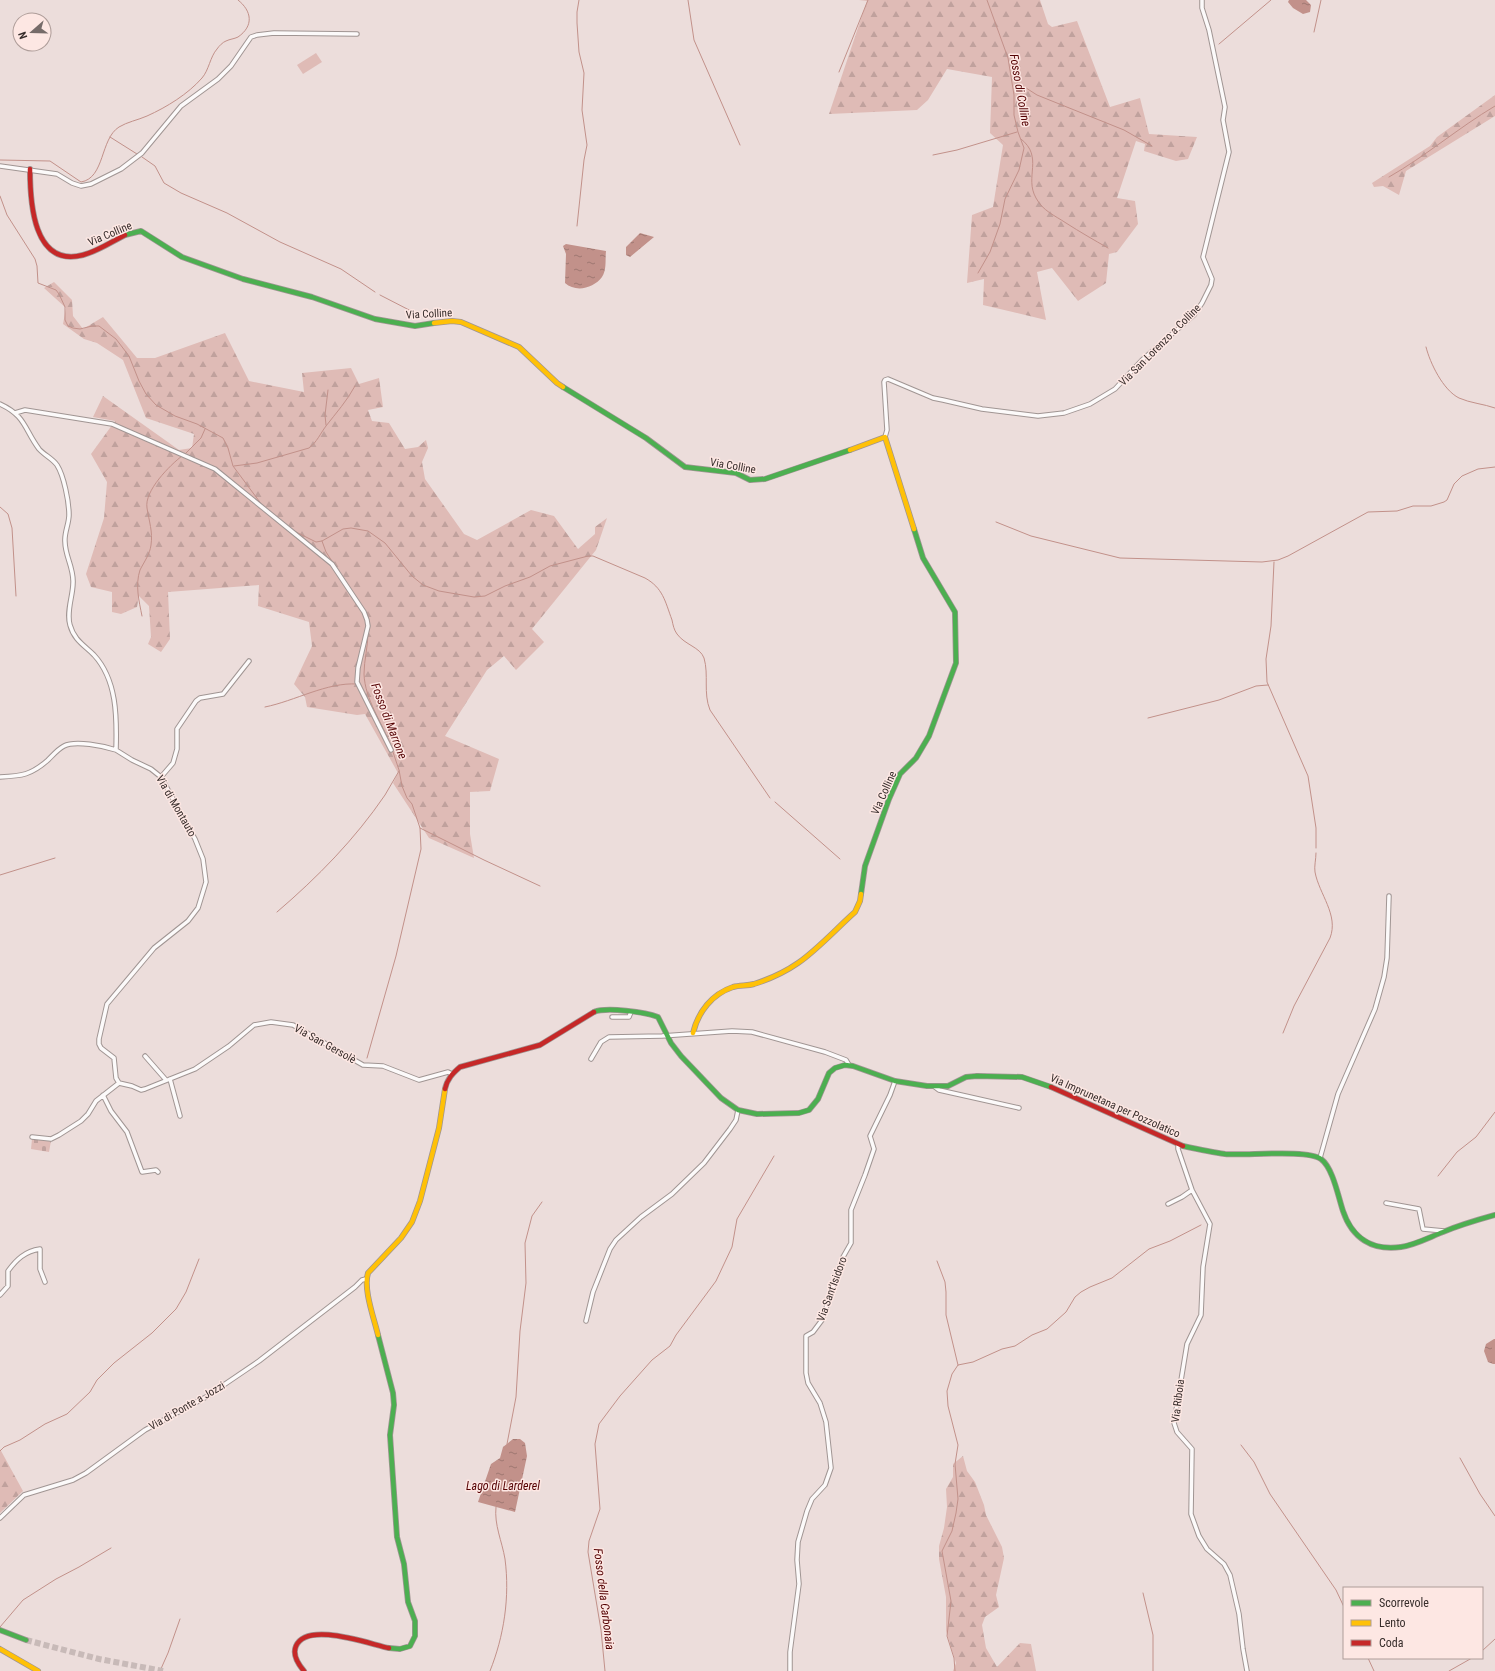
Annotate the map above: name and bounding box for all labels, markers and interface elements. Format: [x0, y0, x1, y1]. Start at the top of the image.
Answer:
north arrow [12, 12, 52, 52]
text: N [16, 30, 30, 41]
water label: Fosso di Colline [1007, 53, 1033, 128]
street label: Via Colline [86, 219, 134, 249]
street label: Via San Lorenzo a Colline [1116, 301, 1204, 389]
street label: Via Colline [406, 306, 452, 322]
street label: Via Colline [709, 456, 757, 476]
water label: Fosso di Marrone [368, 681, 410, 761]
street label: Via Colline [869, 769, 899, 817]
street label: Via di Montauto [153, 773, 199, 839]
street label: Via San Gersolè [292, 1022, 358, 1066]
street label: Via Imprunetana per Pozzolatico [1048, 1071, 1182, 1141]
street label: Via Sant'Isidoro [814, 1254, 850, 1323]
street label: Via di Ponte a Jozzi [147, 1379, 227, 1433]
street label: Via Riboia [1169, 1379, 1187, 1423]
water label: Lago di Larderel [466, 1479, 540, 1493]
water label: Fosso della Carbonaia [591, 1547, 617, 1651]
legend [1343, 1587, 1483, 1659]
text: Scorrevole [1379, 1596, 1429, 1610]
text: Lento [1379, 1616, 1406, 1630]
text: Coda [1379, 1636, 1404, 1650]

